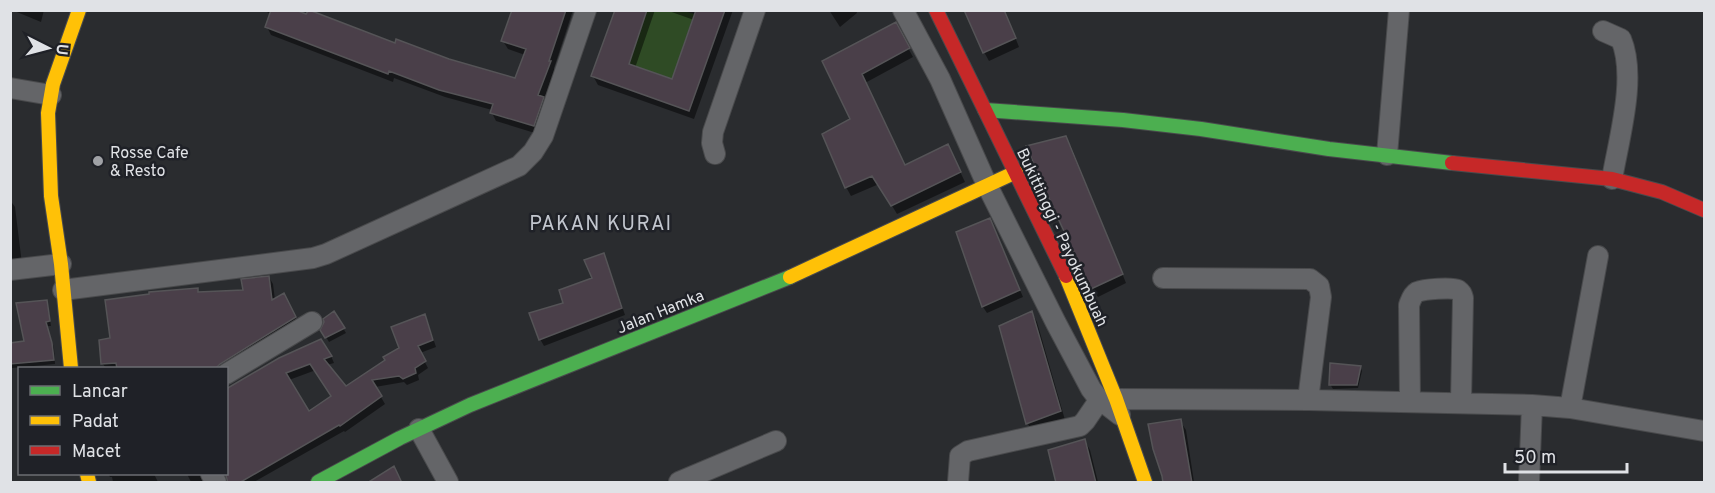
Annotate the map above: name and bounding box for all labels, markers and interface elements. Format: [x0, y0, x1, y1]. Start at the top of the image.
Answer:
north arrow [18, 18, 78, 78]
text: U [50, 43, 71, 56]
place label: Rosse Cafe & Resto [110, 144, 189, 182]
street label: Bukittinggi - Payokumbuah [1011, 145, 1111, 330]
marker: Rosse Cafe & Resto [91, 154, 105, 168]
district label: PAKAN KURAI [529, 212, 673, 238]
street label: Jalan Hamka [614, 286, 707, 339]
legend [18, 367, 228, 475]
text: Lancar [72, 381, 128, 404]
text: Padat [72, 411, 119, 434]
scale bar [1505, 436, 1626, 474]
text: Macet [72, 441, 121, 464]
text: 50 m [1514, 447, 1556, 470]

